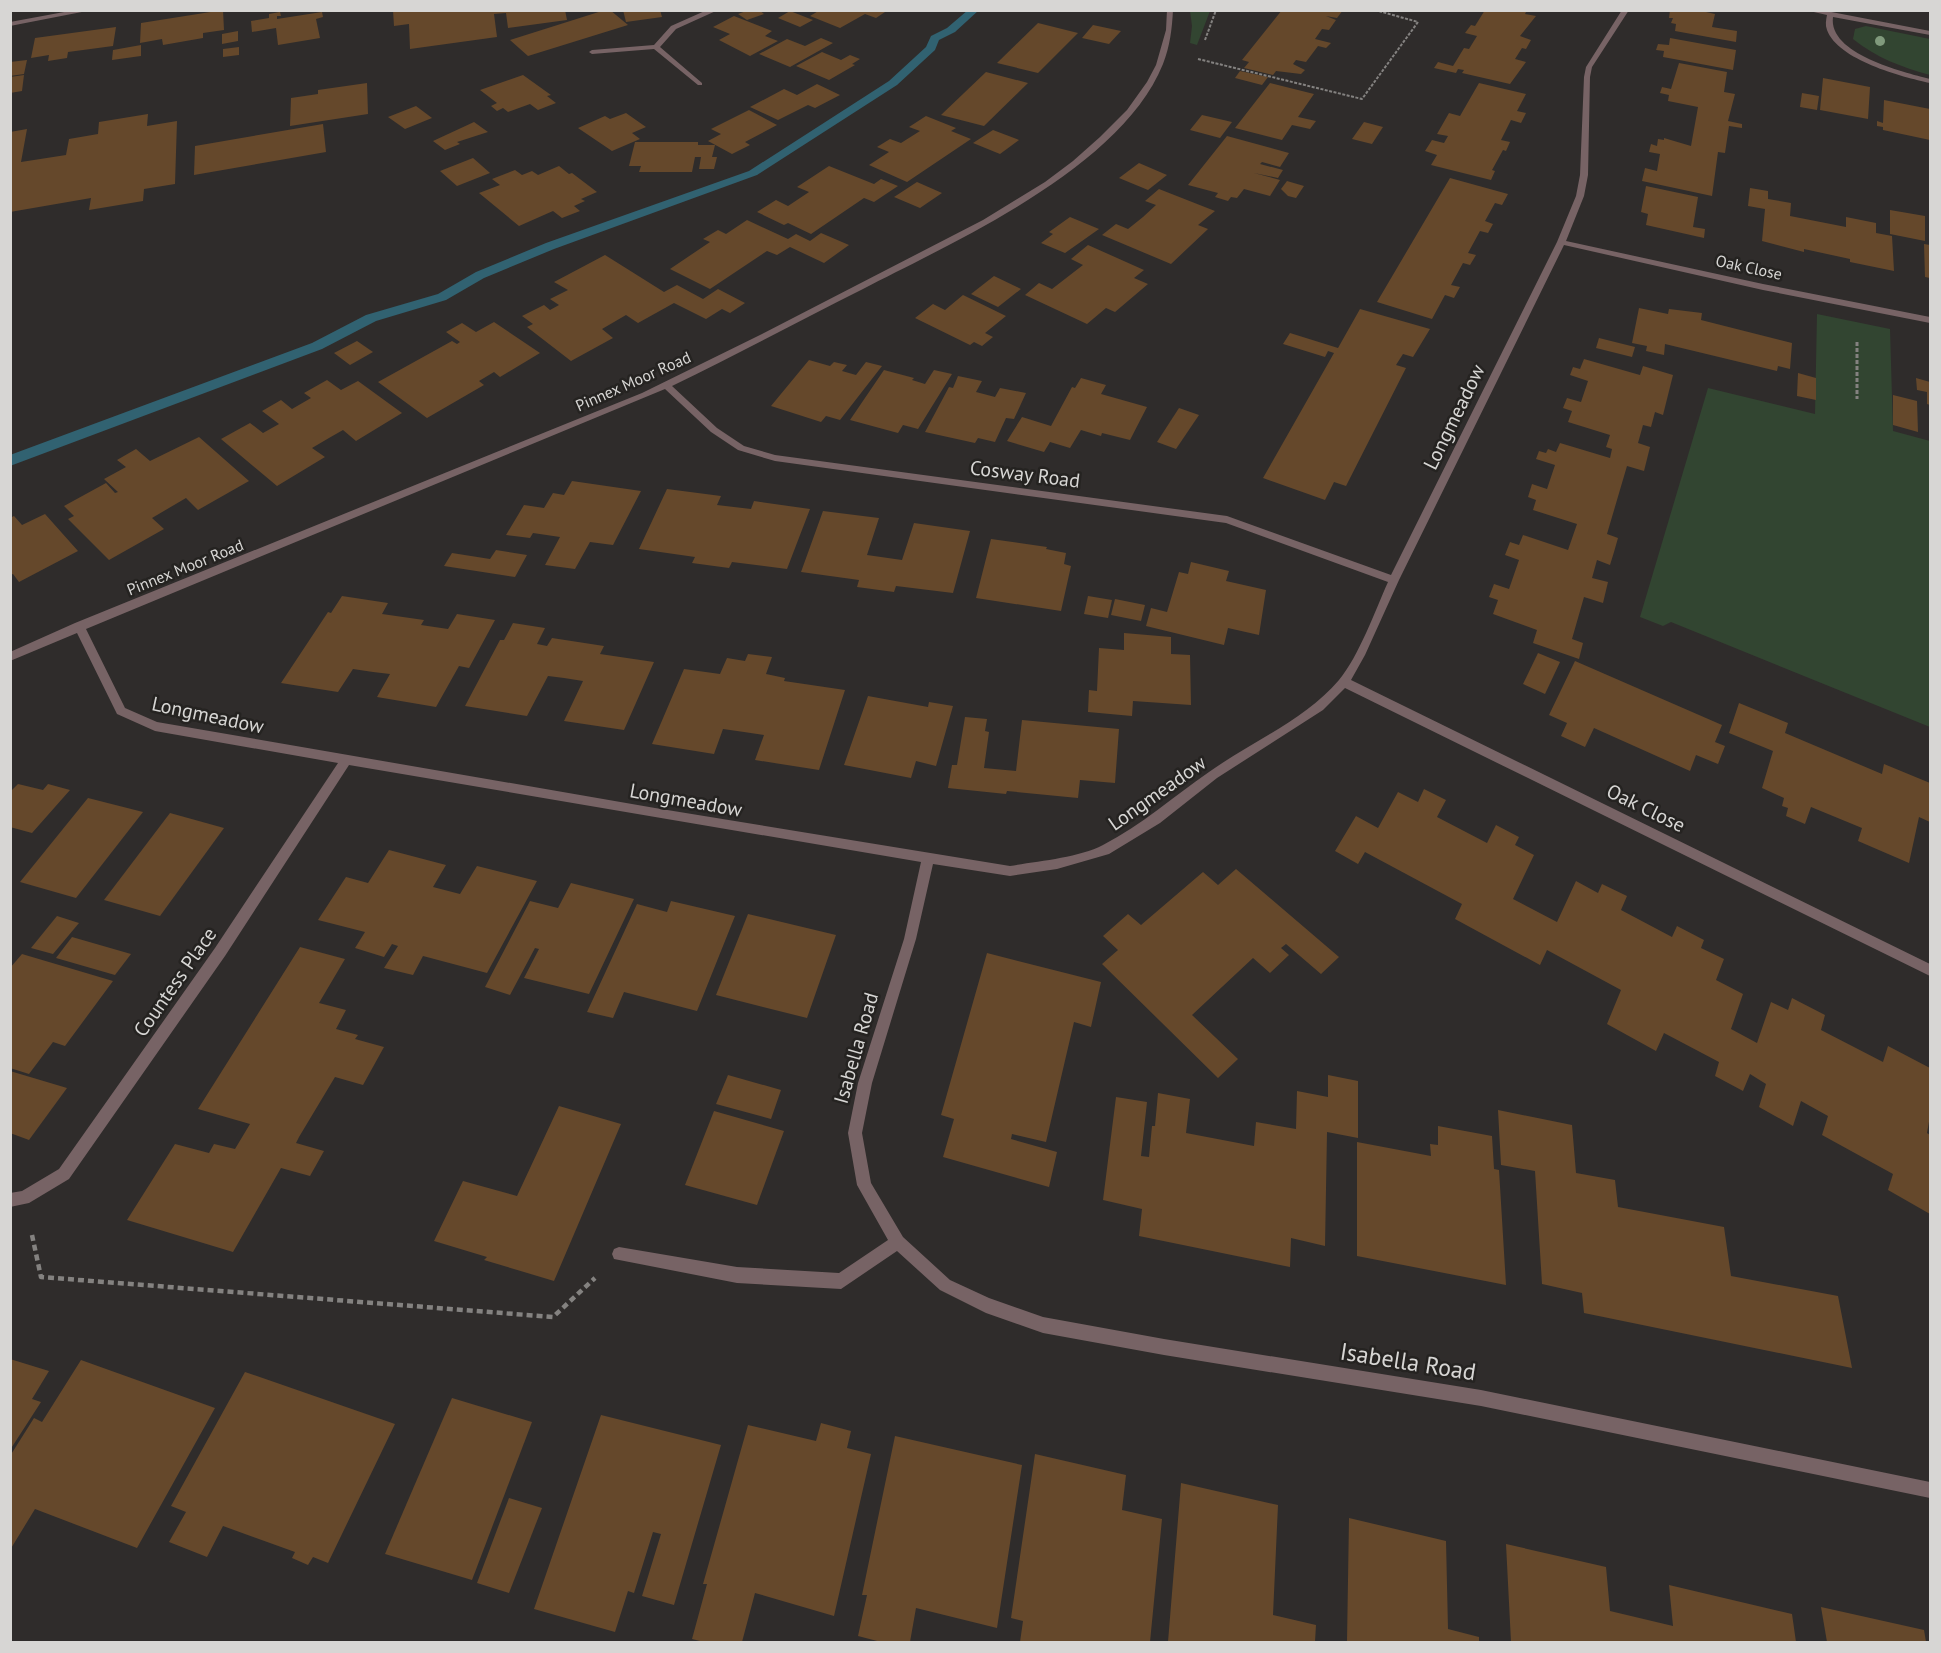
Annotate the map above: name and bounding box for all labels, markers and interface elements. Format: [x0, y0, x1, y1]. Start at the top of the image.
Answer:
street label: Oak Close [1714, 250, 1784, 284]
street label: Pinnex Moor Road [572, 347, 694, 415]
street label: Longmeadow [1417, 360, 1491, 474]
street label: Cosway Road [968, 454, 1082, 494]
street label: Pinnex Moor Road [124, 535, 246, 599]
street label: Longmeadow [150, 690, 267, 740]
street label: Longmeadow [1103, 750, 1211, 836]
street label: Longmeadow [628, 777, 745, 823]
street label: Oak Close [1602, 778, 1690, 838]
street label: Countess Place [128, 922, 222, 1042]
street label: Isabella Road [828, 989, 884, 1107]
street label: Isabella Road [1338, 1335, 1478, 1388]

